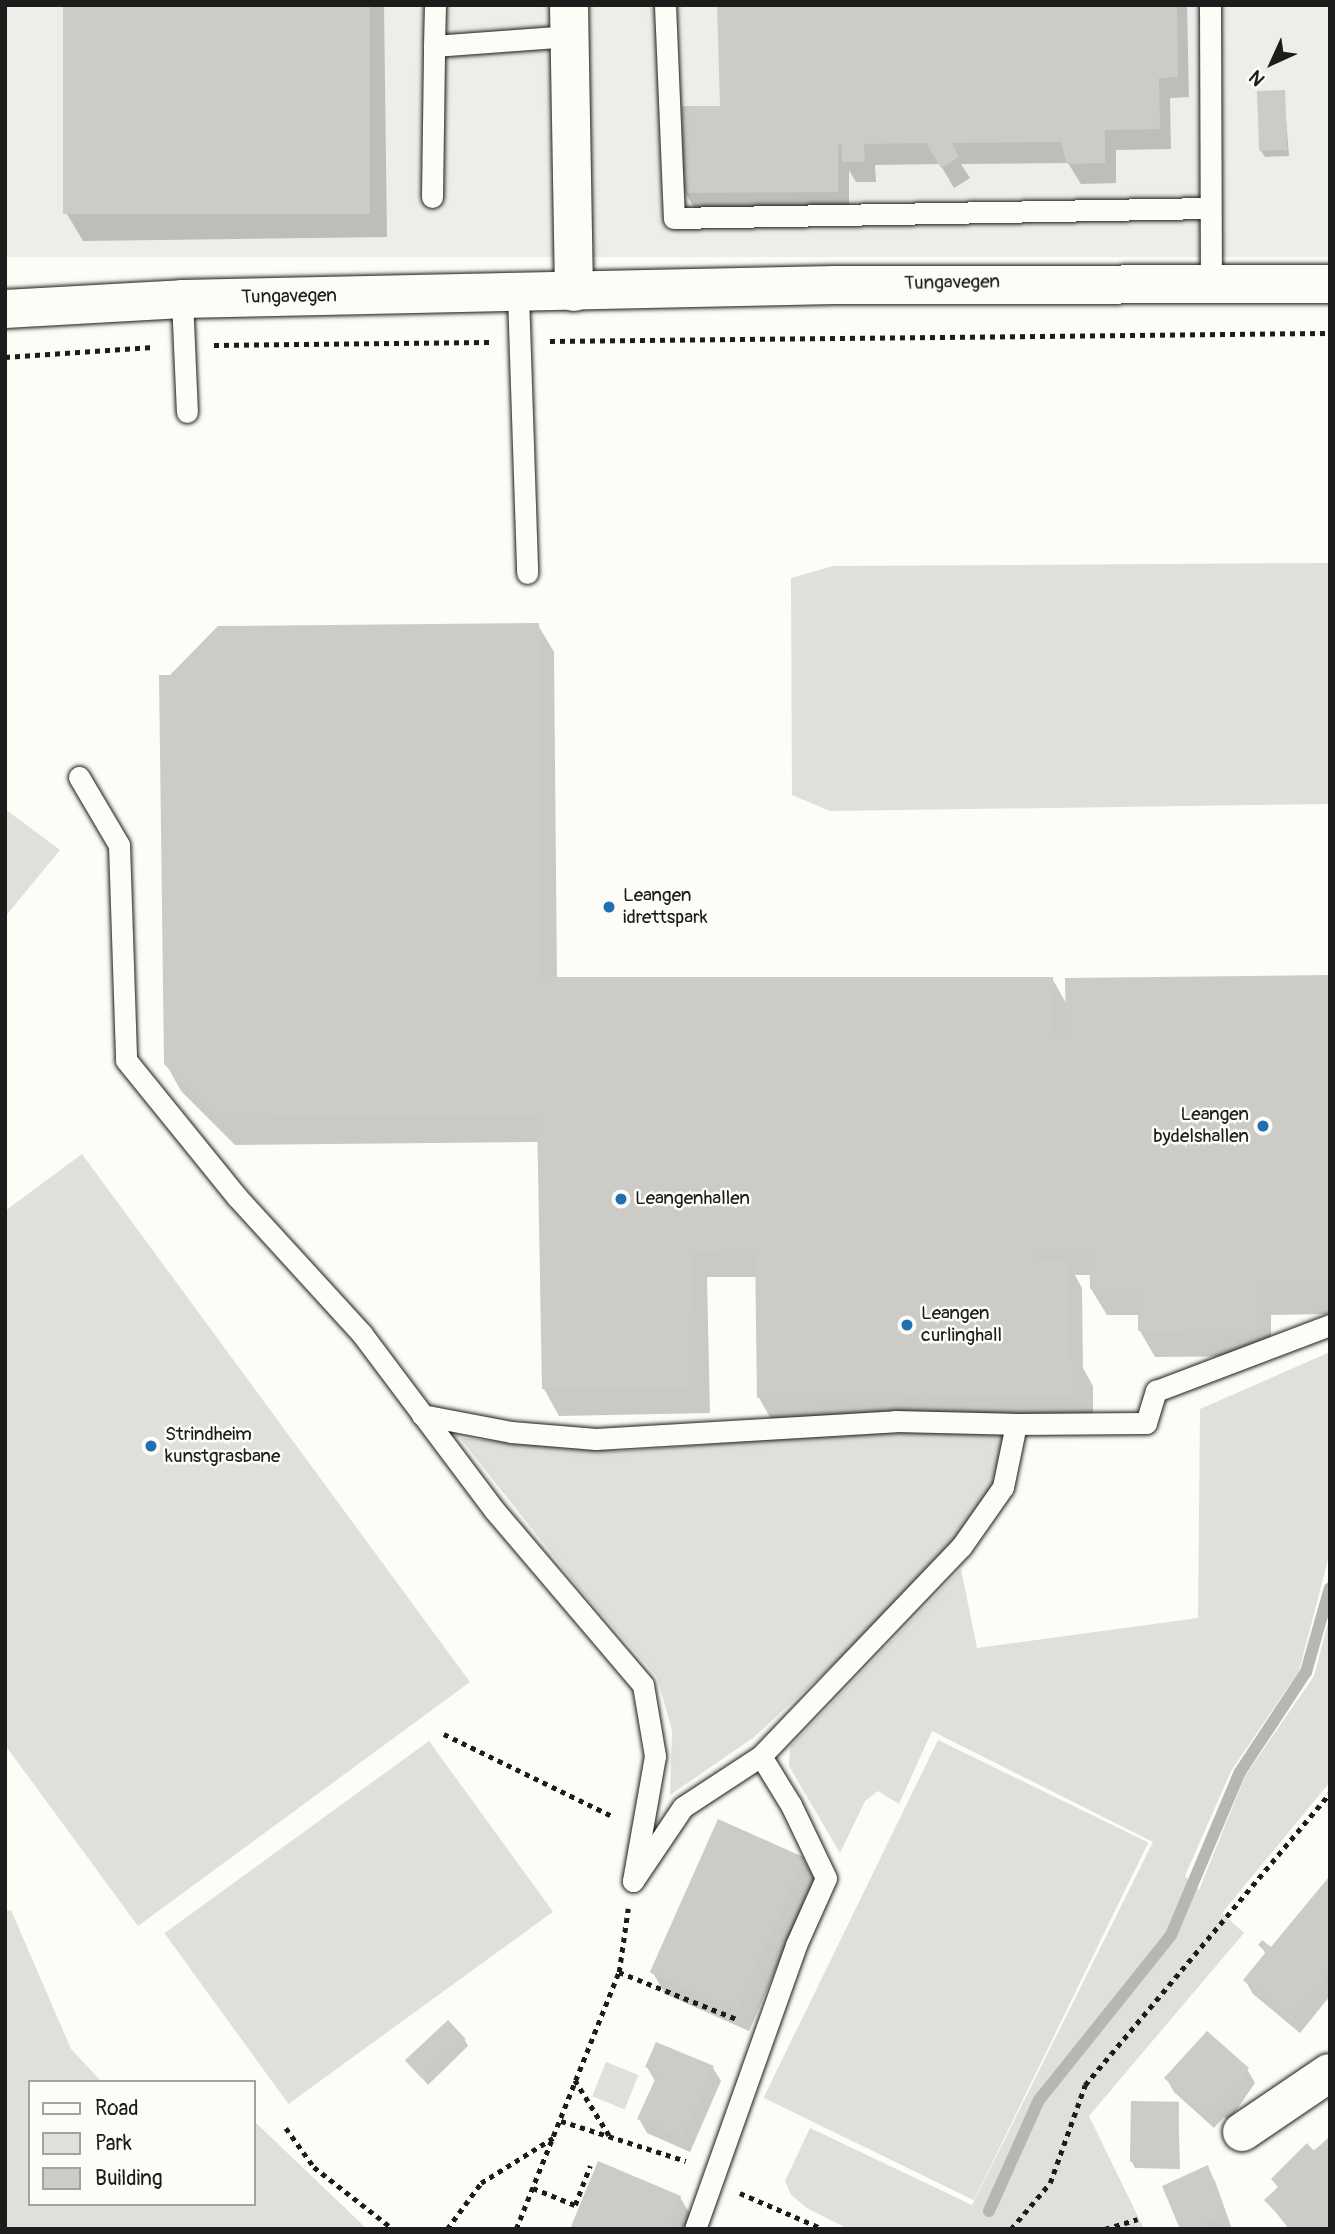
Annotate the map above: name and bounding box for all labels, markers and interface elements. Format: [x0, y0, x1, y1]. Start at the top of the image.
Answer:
north arrow [1237, 28, 1307, 98]
text: N [1244, 65, 1270, 91]
street label: Tungavegen [904, 271, 1000, 295]
street label: Tungavegen [241, 285, 337, 309]
place label: Leangen idrettspark [623, 885, 708, 929]
marker: Leangen idrettspark [601, 899, 617, 915]
place label: Leangen bydelshallen [1153, 1104, 1249, 1148]
marker: Leangen bydelshallen [1255, 1118, 1271, 1134]
place label: Leangenhallen [635, 1188, 750, 1210]
marker: Leangenhallen [613, 1191, 629, 1207]
place label: Leangen curlinghall [921, 1303, 1002, 1347]
marker: Leangen curlinghall [899, 1317, 915, 1333]
place label: Strindheim kunstgrasbane [165, 1424, 280, 1468]
marker: Strindheim kunstgrasbane [143, 1438, 159, 1454]
legend [28, 2080, 256, 2206]
text: Road [95, 2095, 139, 2122]
text: Park [95, 2130, 132, 2157]
text: Building [95, 2165, 162, 2192]

